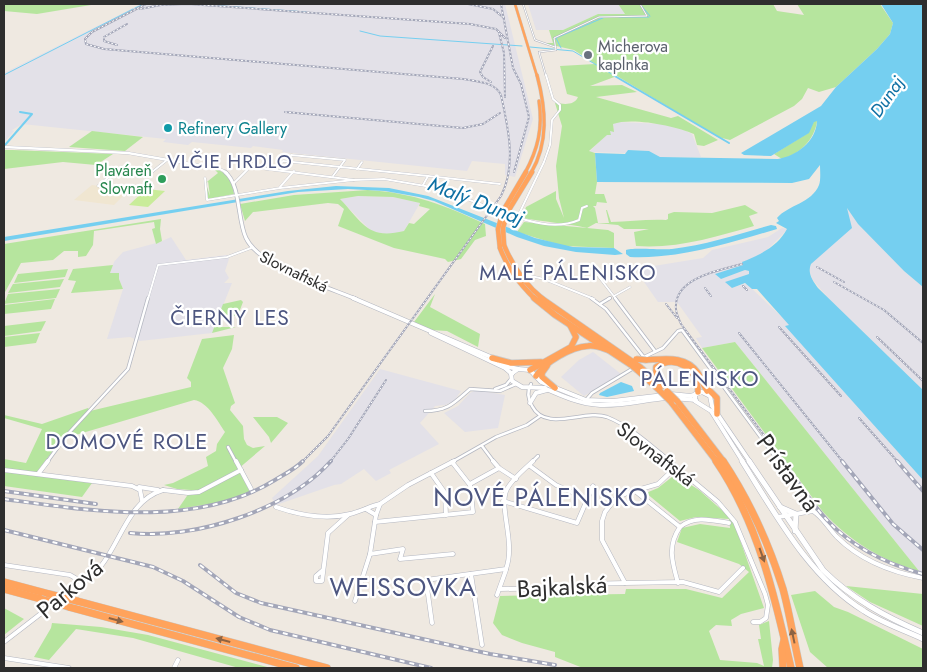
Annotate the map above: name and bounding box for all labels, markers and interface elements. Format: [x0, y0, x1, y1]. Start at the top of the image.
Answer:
place label: Micherova kaplnka [598, 35, 668, 76]
marker: Micherova kaplnka [582, 49, 594, 61]
water label: Dunaj [864, 71, 911, 123]
place label: Refinery Gallery [178, 117, 288, 140]
marker: Refinery Gallery [162, 122, 174, 134]
district label: VLČIE HRDLO [167, 148, 293, 175]
place label: Plaváreň Slovnaft [95, 159, 152, 200]
water label: Malý Dunaj [424, 169, 529, 233]
marker: Plaváreň Slovnaft [156, 173, 168, 185]
street label: Slovnaftská [256, 245, 332, 298]
district label: MALÉ PÁLENISKO [479, 258, 657, 288]
district label: ČIERNY LES [170, 303, 290, 333]
district label: PÁLENISKO [640, 362, 760, 394]
street label: Slovnaftská [610, 415, 701, 494]
district label: DOMOVÉ ROLE [46, 425, 208, 457]
street label: Prístavná [748, 426, 829, 519]
district label: NOVÉ PÁLENISKO [433, 479, 649, 515]
one-way arrow [758, 548, 766, 563]
street label: Parková [29, 550, 111, 627]
street label: Bajkalská [516, 567, 608, 606]
district label: WEISSOVKA [329, 569, 477, 605]
one-way arrow [109, 616, 124, 624]
one-way arrow [789, 629, 797, 644]
one-way arrow [215, 636, 230, 644]

